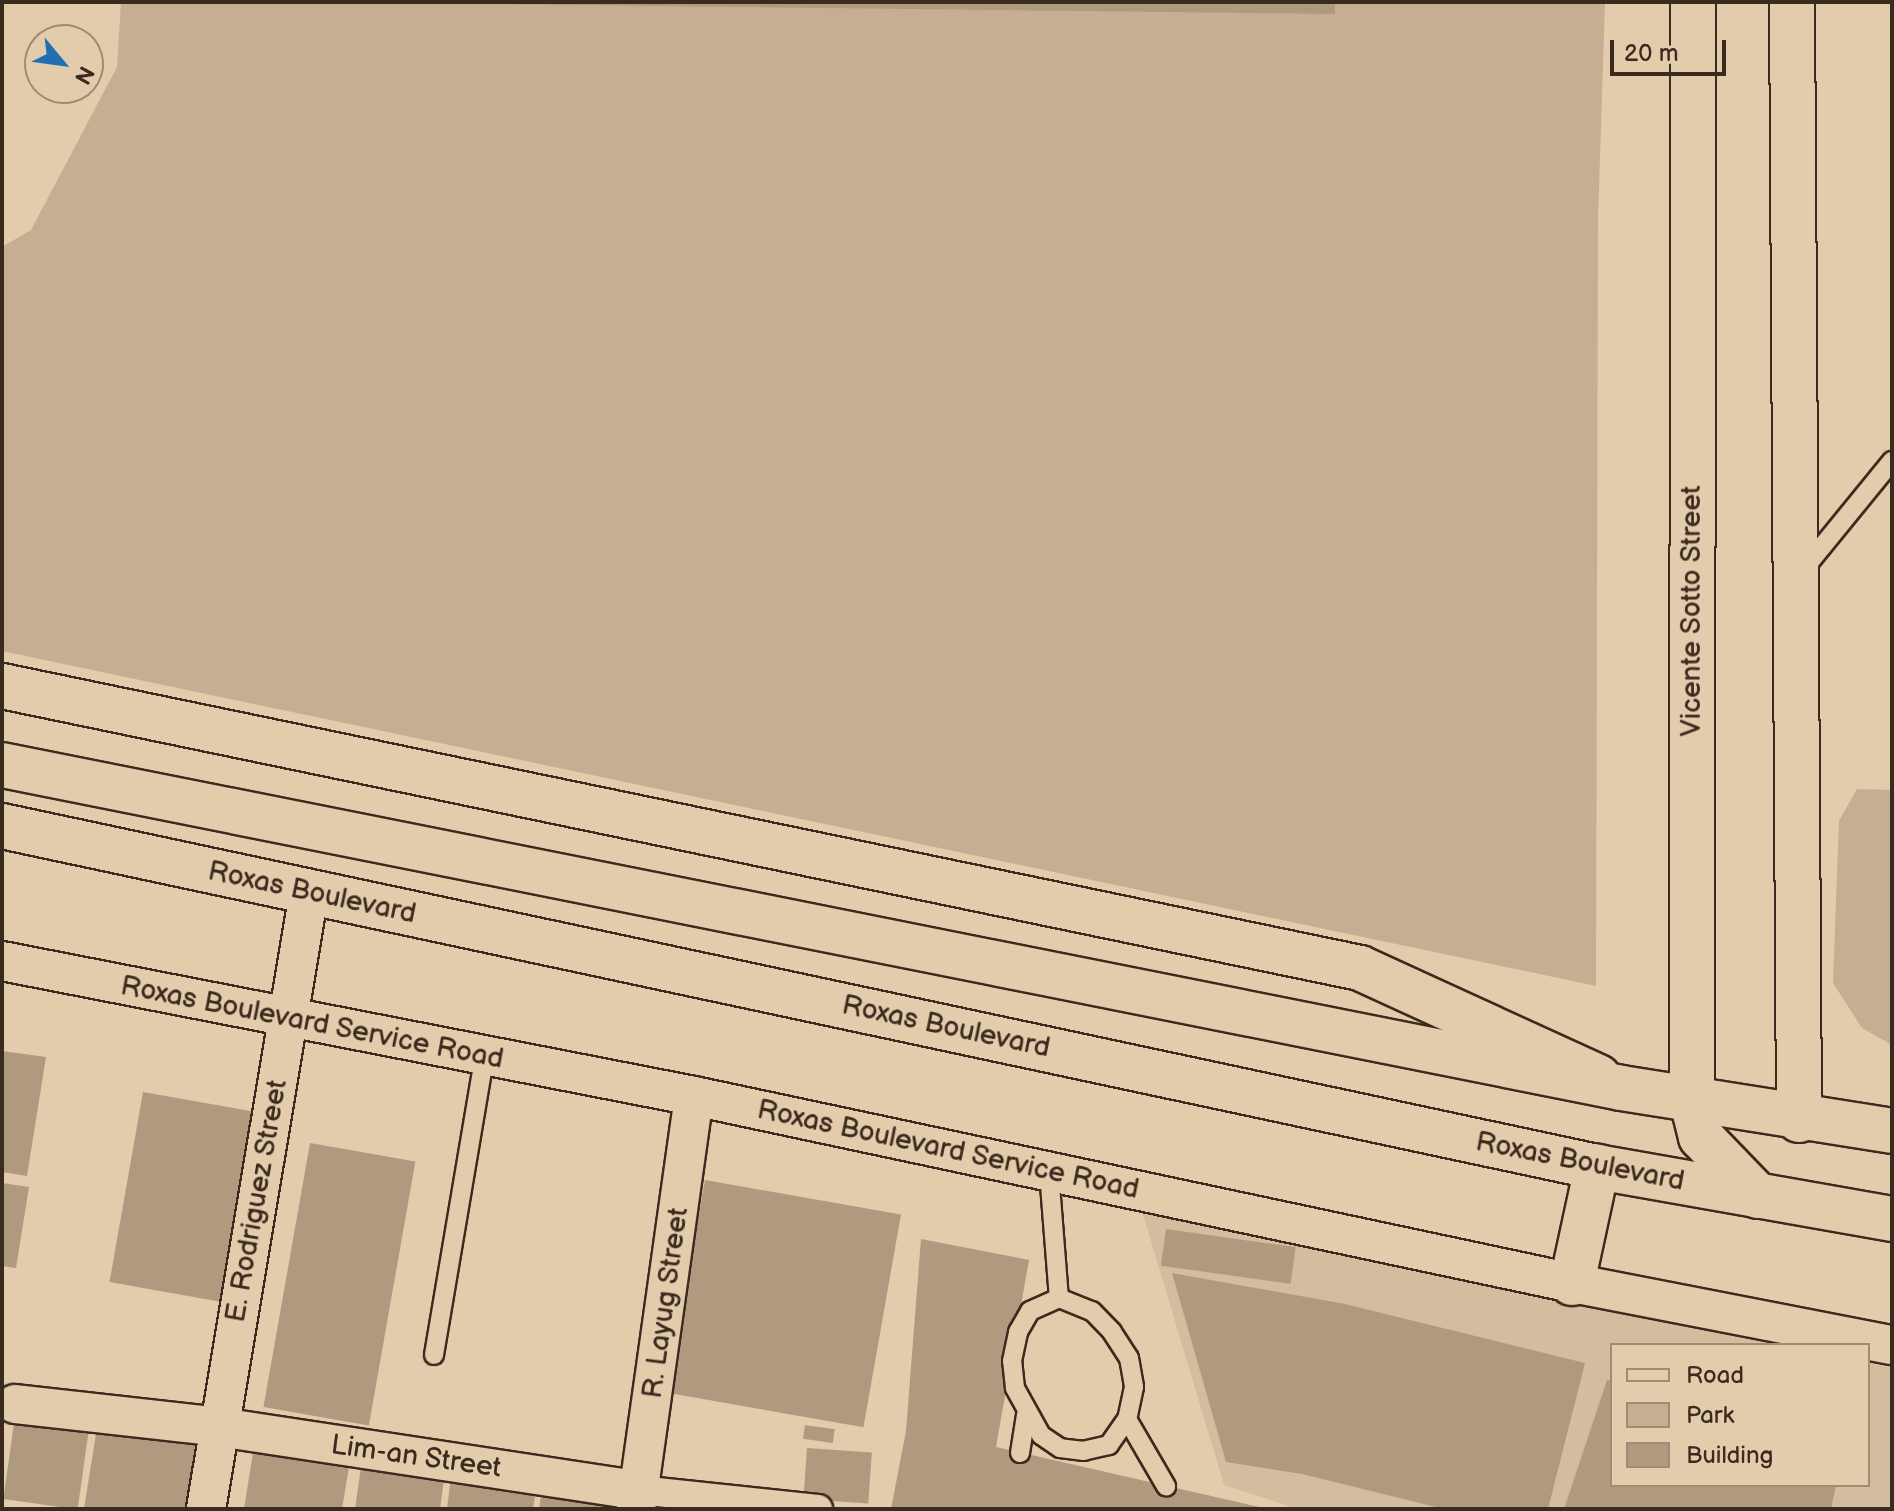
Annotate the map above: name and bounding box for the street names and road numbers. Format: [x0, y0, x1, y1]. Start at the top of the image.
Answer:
street label: Vicente Sotto Street [1675, 485, 1709, 737]
street label: Roxas Boulevard [205, 855, 419, 931]
street label: Roxas Boulevard Service Road [117, 969, 507, 1077]
street label: Roxas Boulevard [839, 989, 1053, 1065]
street label: E. Rodriguez Street [219, 1077, 295, 1325]
street label: Roxas Boulevard Service Road [754, 1093, 1142, 1207]
street label: Roxas Boulevard [1473, 1125, 1687, 1199]
street label: R. Layug Street [636, 1205, 696, 1401]
street label: Lim-an Street [328, 1428, 504, 1486]

